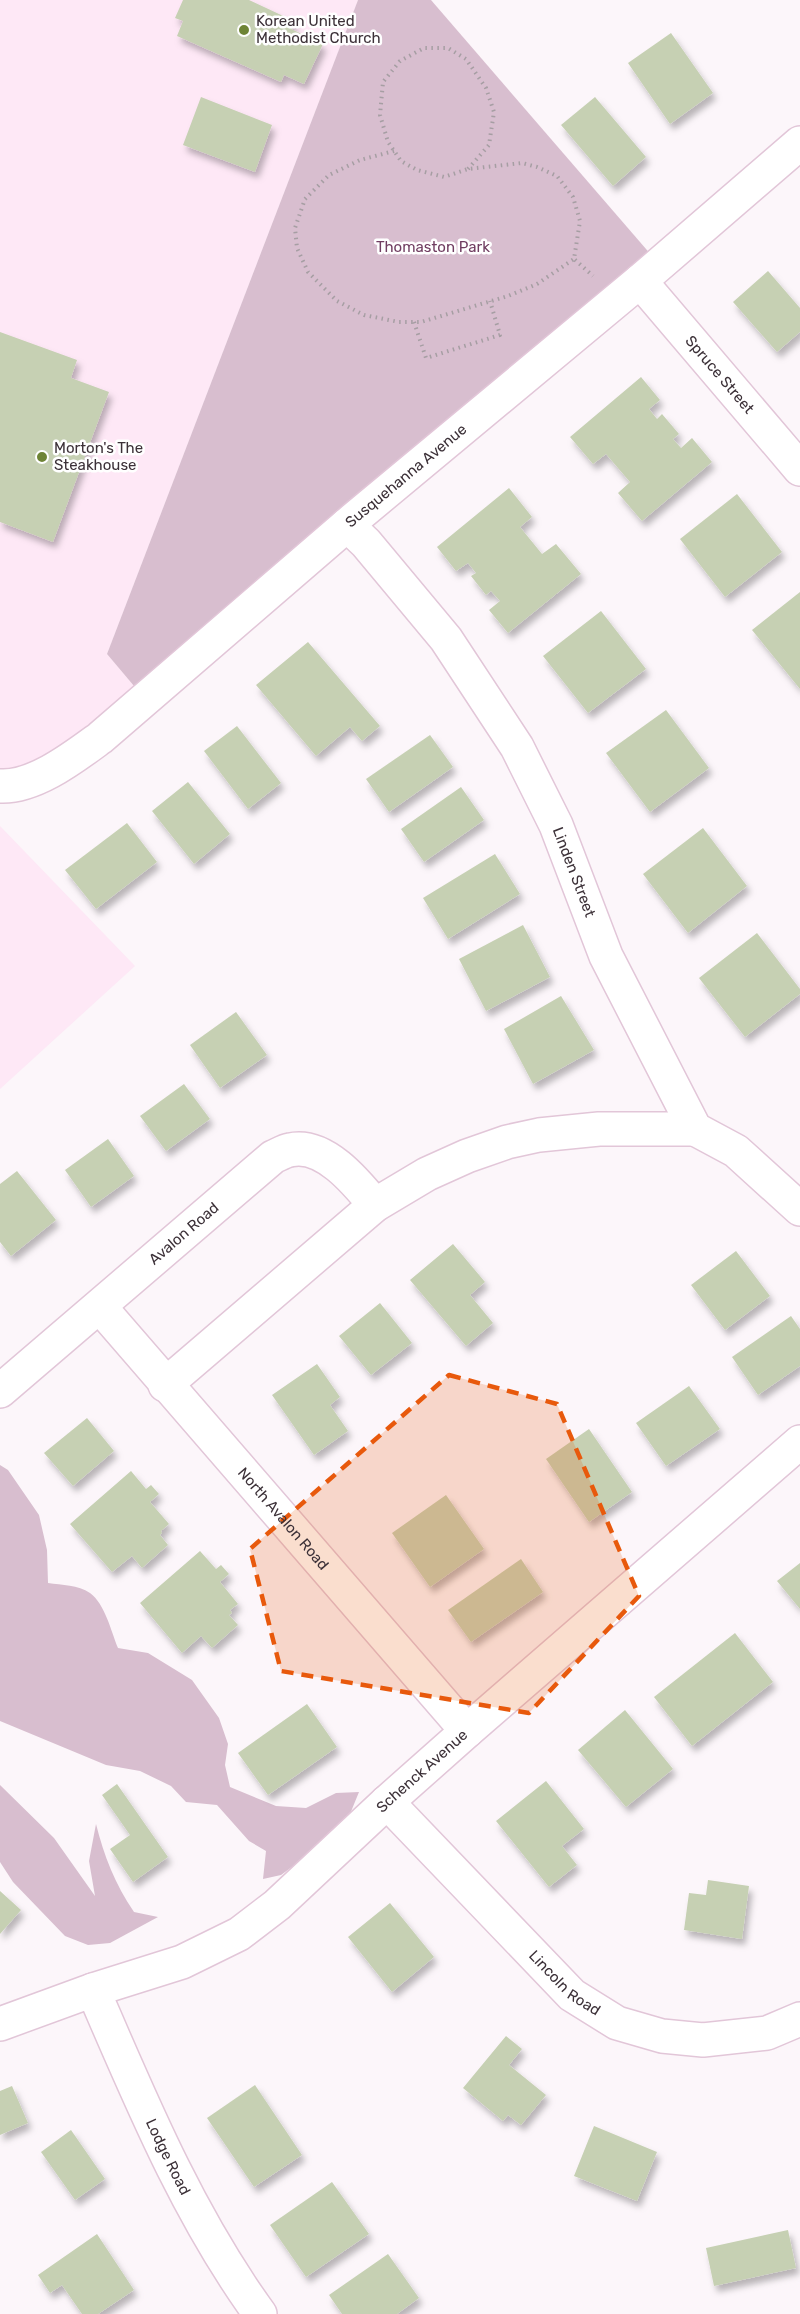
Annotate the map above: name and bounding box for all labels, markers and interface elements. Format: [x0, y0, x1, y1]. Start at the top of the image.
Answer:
place label: Korean United Methodist Church [256, 12, 381, 47]
marker: Korean United Methodist Church [237, 23, 251, 37]
park label: Thomaston Park [376, 238, 490, 256]
street label: Spruce Street [681, 332, 758, 417]
street label: Susquehanna Avenue [342, 420, 470, 531]
place label: Morton's The Steakhouse [54, 439, 143, 474]
marker: Morton's The Steakhouse [35, 450, 49, 464]
street label: Linden Street [549, 825, 599, 920]
street label: Avalon Road [145, 1199, 222, 1268]
street label: North Avalon Road [234, 1464, 332, 1574]
street label: Schenck Avenue [373, 1726, 471, 1816]
street label: Lincoln Road [525, 1947, 604, 2019]
street label: Lodge Road [142, 2116, 194, 2198]

